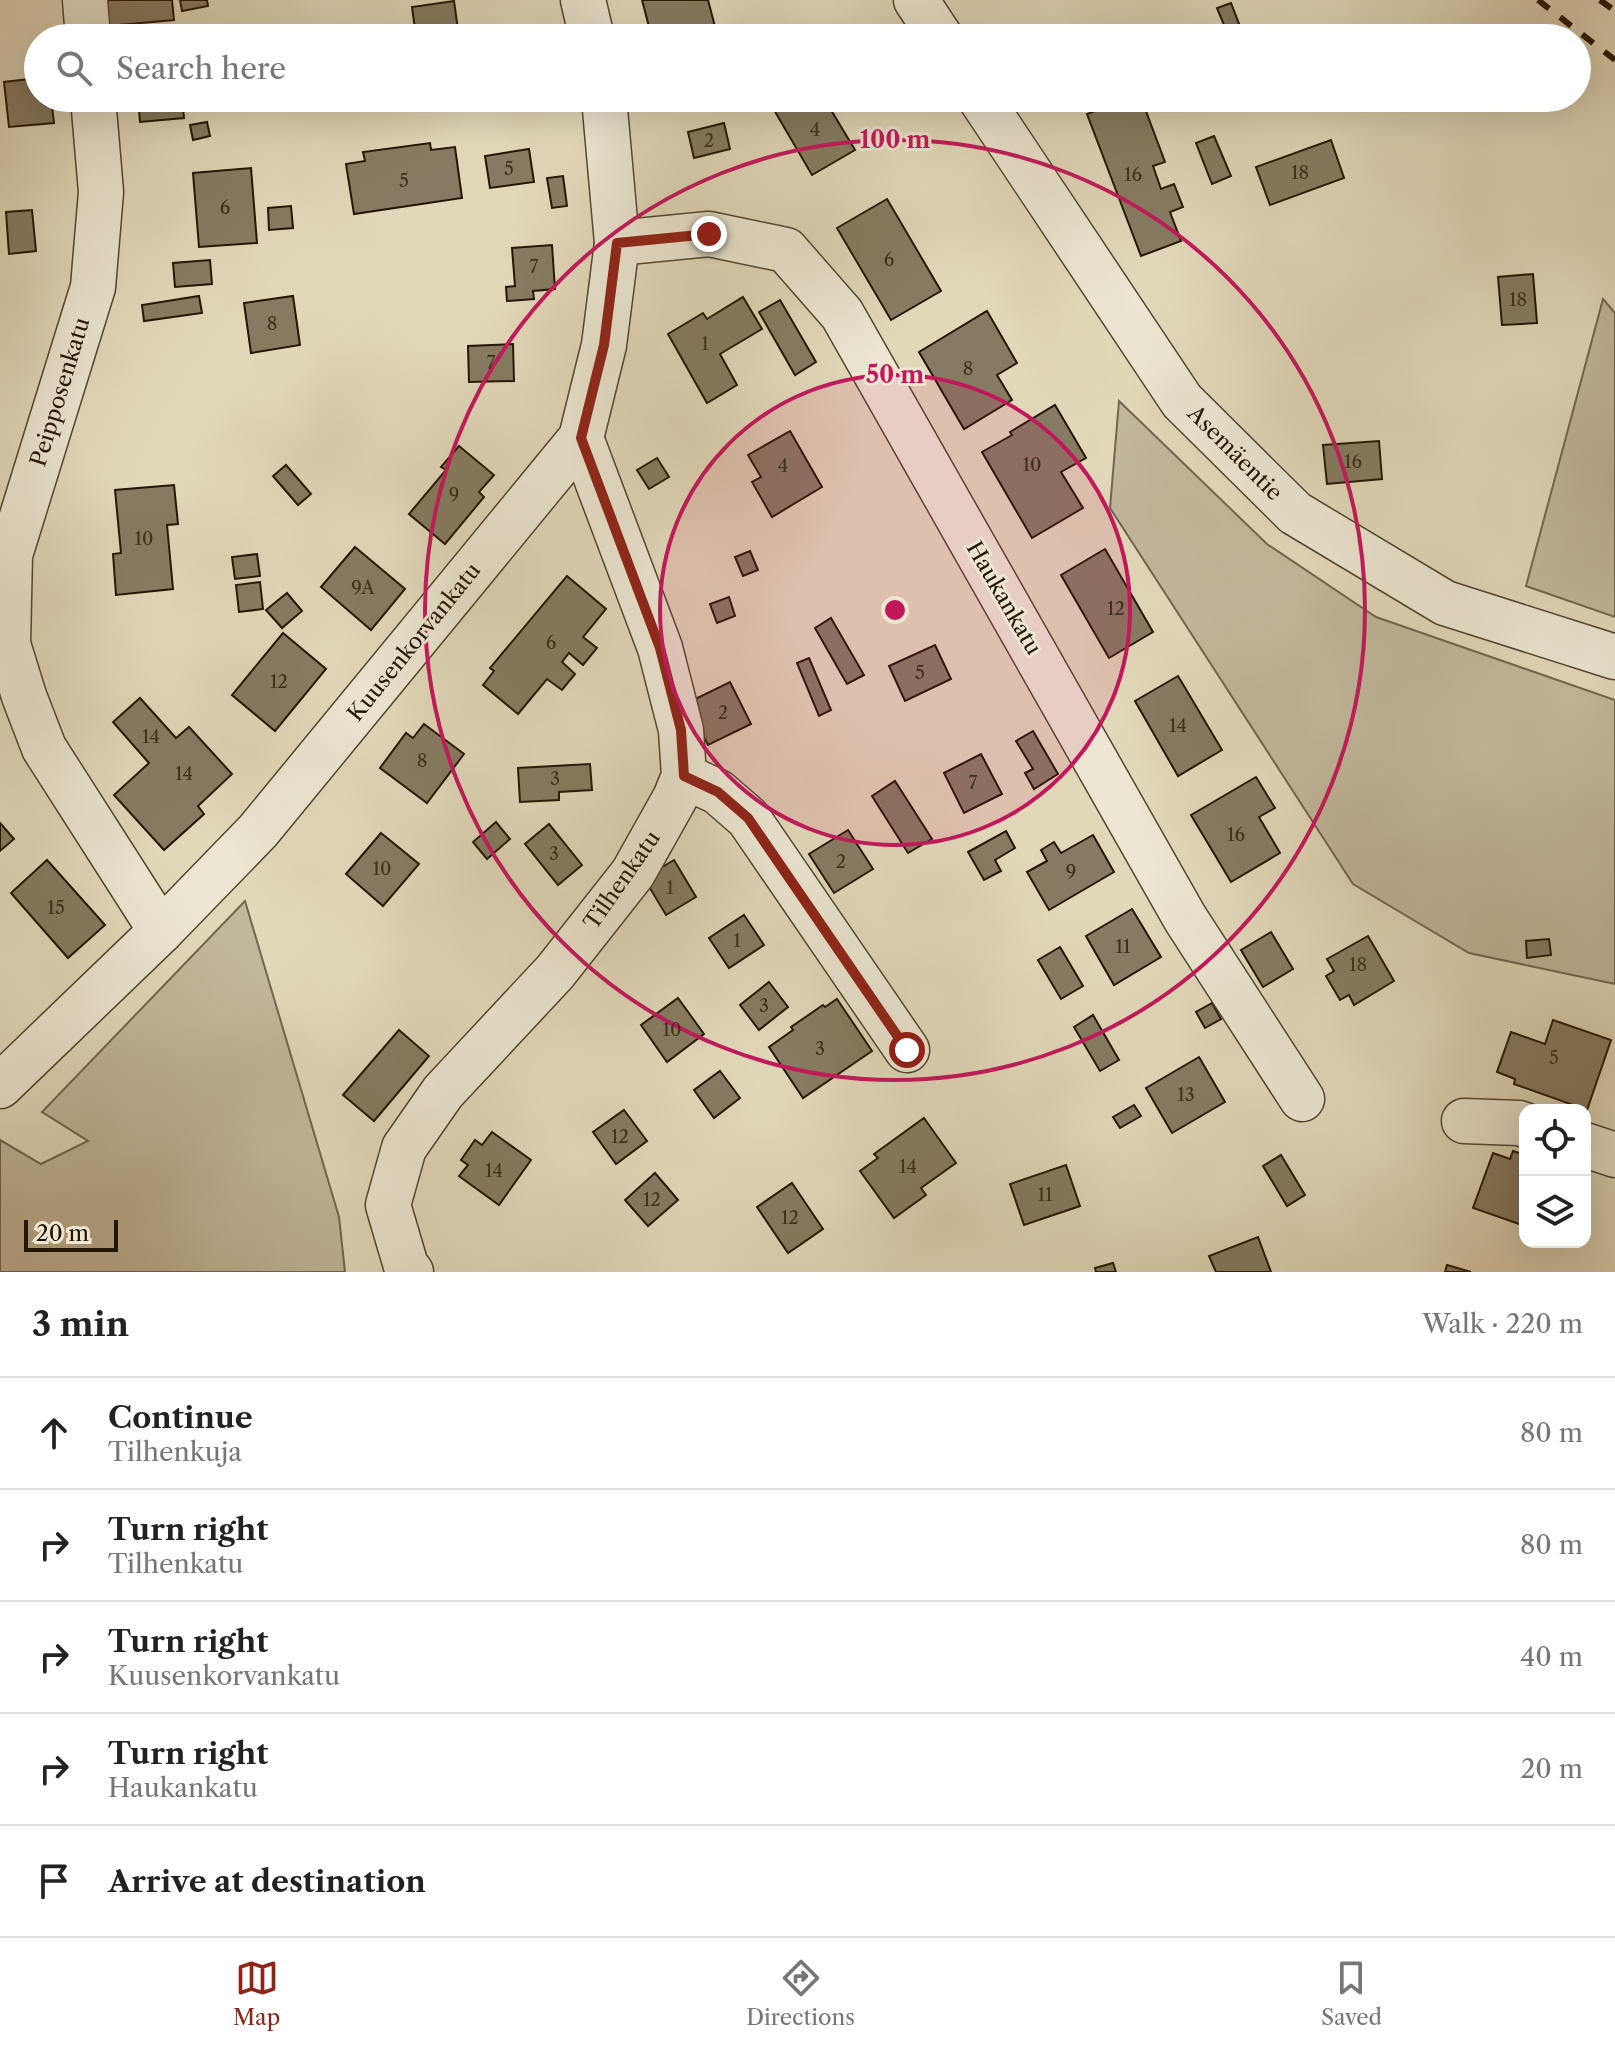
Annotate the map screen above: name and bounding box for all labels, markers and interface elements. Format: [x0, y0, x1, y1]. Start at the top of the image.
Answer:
search box [24, 24, 1591, 112]
icon: search [52, 46, 96, 90]
text: Search here [116, 50, 286, 87]
house number: 4 [810, 119, 820, 141]
text: 100 m [859, 125, 931, 154]
house number: 2 [704, 130, 714, 152]
house number: 5 [504, 158, 514, 180]
house number: 18 [1291, 162, 1309, 184]
house number: 16 [1124, 164, 1142, 186]
house number: 5 [399, 170, 409, 192]
house number: 6 [220, 197, 230, 219]
route end [691, 216, 727, 252]
house number: 6 [884, 249, 894, 271]
house number: 7 [530, 256, 539, 278]
house number: 18 [1509, 289, 1527, 311]
house number: 8 [267, 313, 277, 335]
street label: Peipposenkatu [25, 314, 95, 470]
house number: 1 [701, 333, 709, 355]
house number: 7 [487, 352, 496, 374]
house number: 8 [963, 358, 973, 380]
text: 50 m [866, 360, 924, 389]
street label: Asemäentie [1181, 399, 1288, 506]
house number: 16 [1344, 451, 1362, 473]
house number: 10 [1023, 454, 1041, 476]
house number: 4 [778, 455, 788, 477]
house number: 9 [449, 484, 459, 506]
house number: 10 [135, 528, 153, 550]
street label: Haukankatu [961, 536, 1047, 660]
street label: Kuusenkorvankatu [342, 557, 486, 727]
house number: 9A [351, 577, 375, 599]
centre of rings [881, 596, 909, 624]
house number: 12 [1107, 598, 1125, 620]
house number: 6 [546, 632, 556, 654]
house number: 5 [915, 662, 925, 684]
house number: 12 [270, 671, 288, 693]
house number: 2 [718, 702, 728, 724]
house number: 14 [1169, 715, 1187, 737]
house number: 14 [142, 726, 160, 748]
house number: 8 [417, 750, 427, 772]
house number: 14 [175, 763, 193, 785]
house number: 3 [550, 768, 560, 790]
house number: 7 [969, 772, 978, 794]
house number: 16 [1227, 824, 1245, 846]
street label: Tilhenkatu [578, 825, 666, 935]
house number: 3 [549, 843, 559, 865]
house number: 2 [836, 851, 846, 873]
house number: 10 [373, 858, 391, 880]
house number: 9 [1066, 861, 1076, 883]
house number: 1 [666, 877, 674, 899]
house number: 15 [47, 897, 65, 919]
house number: 1 [733, 930, 741, 952]
house number: 11 [1115, 936, 1131, 958]
house number: 18 [1349, 954, 1367, 976]
house number: 3 [759, 995, 769, 1017]
house number: 10 [663, 1019, 681, 1041]
route start [889, 1032, 925, 1068]
house number: 3 [815, 1038, 825, 1060]
house number: 5 [1549, 1047, 1559, 1069]
house number: 13 [1177, 1084, 1195, 1106]
map controls [1519, 1104, 1591, 1248]
button: locate [1519, 1104, 1591, 1176]
house number: 12 [611, 1126, 629, 1148]
house number: 14 [899, 1156, 917, 1178]
house number: 14 [485, 1160, 503, 1182]
button: layers [1519, 1176, 1591, 1248]
house number: 11 [1037, 1184, 1053, 1206]
house number: 12 [643, 1189, 661, 1211]
house number: 12 [781, 1207, 799, 1229]
scale bar [24, 1216, 118, 1252]
text: 20 m [36, 1220, 89, 1247]
text: 3 min [32, 1303, 129, 1345]
text: Walk · 220 m [1422, 1308, 1583, 1340]
text: Continue [108, 1399, 253, 1436]
icon: ahead [32, 1411, 76, 1455]
text: 80 m [1520, 1417, 1583, 1449]
text: Tilhenkuja [108, 1436, 242, 1468]
text: Turn right [108, 1511, 268, 1548]
icon: right [32, 1523, 76, 1567]
text: 80 m [1520, 1529, 1583, 1561]
text: Tilhenkatu [108, 1548, 243, 1580]
text: Turn right [108, 1623, 268, 1660]
icon: right [32, 1635, 76, 1679]
text: 40 m [1520, 1641, 1583, 1673]
text: Kuusenkorvankatu [108, 1660, 340, 1692]
text: Turn right [108, 1735, 268, 1772]
icon: right [32, 1747, 76, 1791]
text: 20 m [1520, 1753, 1583, 1785]
text: Haukankatu [108, 1772, 258, 1804]
icon: arrive [32, 1859, 76, 1903]
text: Arrive at destination [108, 1863, 426, 1900]
tab: Map [233, 1956, 280, 2031]
tab: Directions [746, 1956, 855, 2031]
tab: Saved [1321, 1956, 1382, 2031]

